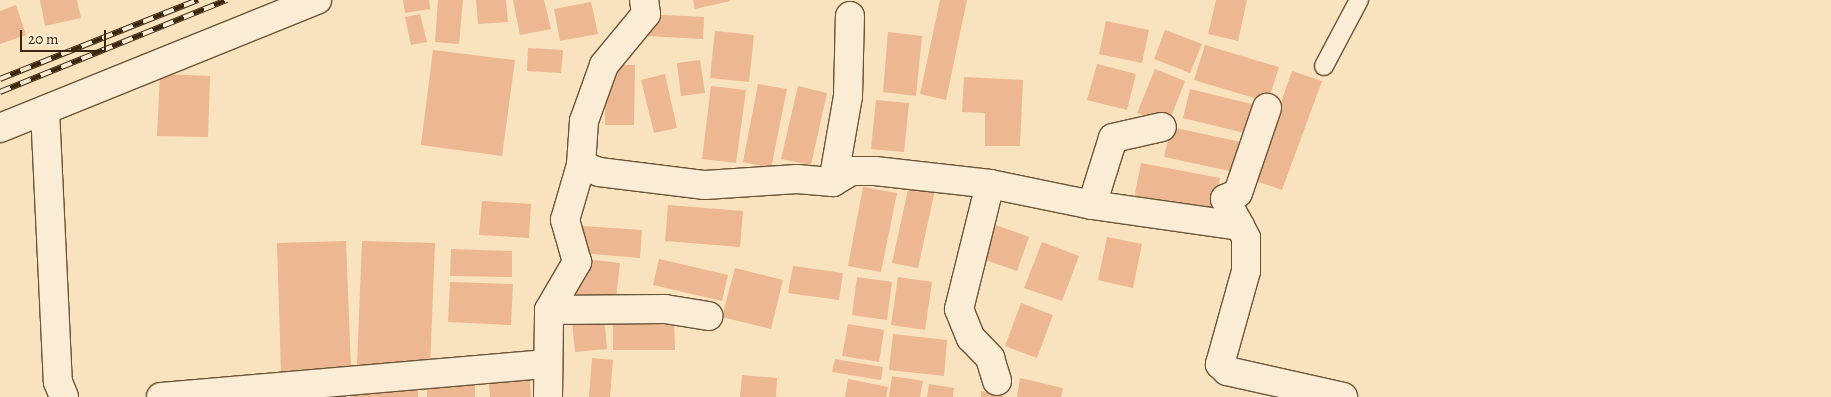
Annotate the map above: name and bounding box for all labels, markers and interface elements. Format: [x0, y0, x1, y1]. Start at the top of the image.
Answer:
scale bar [22, 20, 109, 52]
text: 20 m [28, 29, 59, 49]

